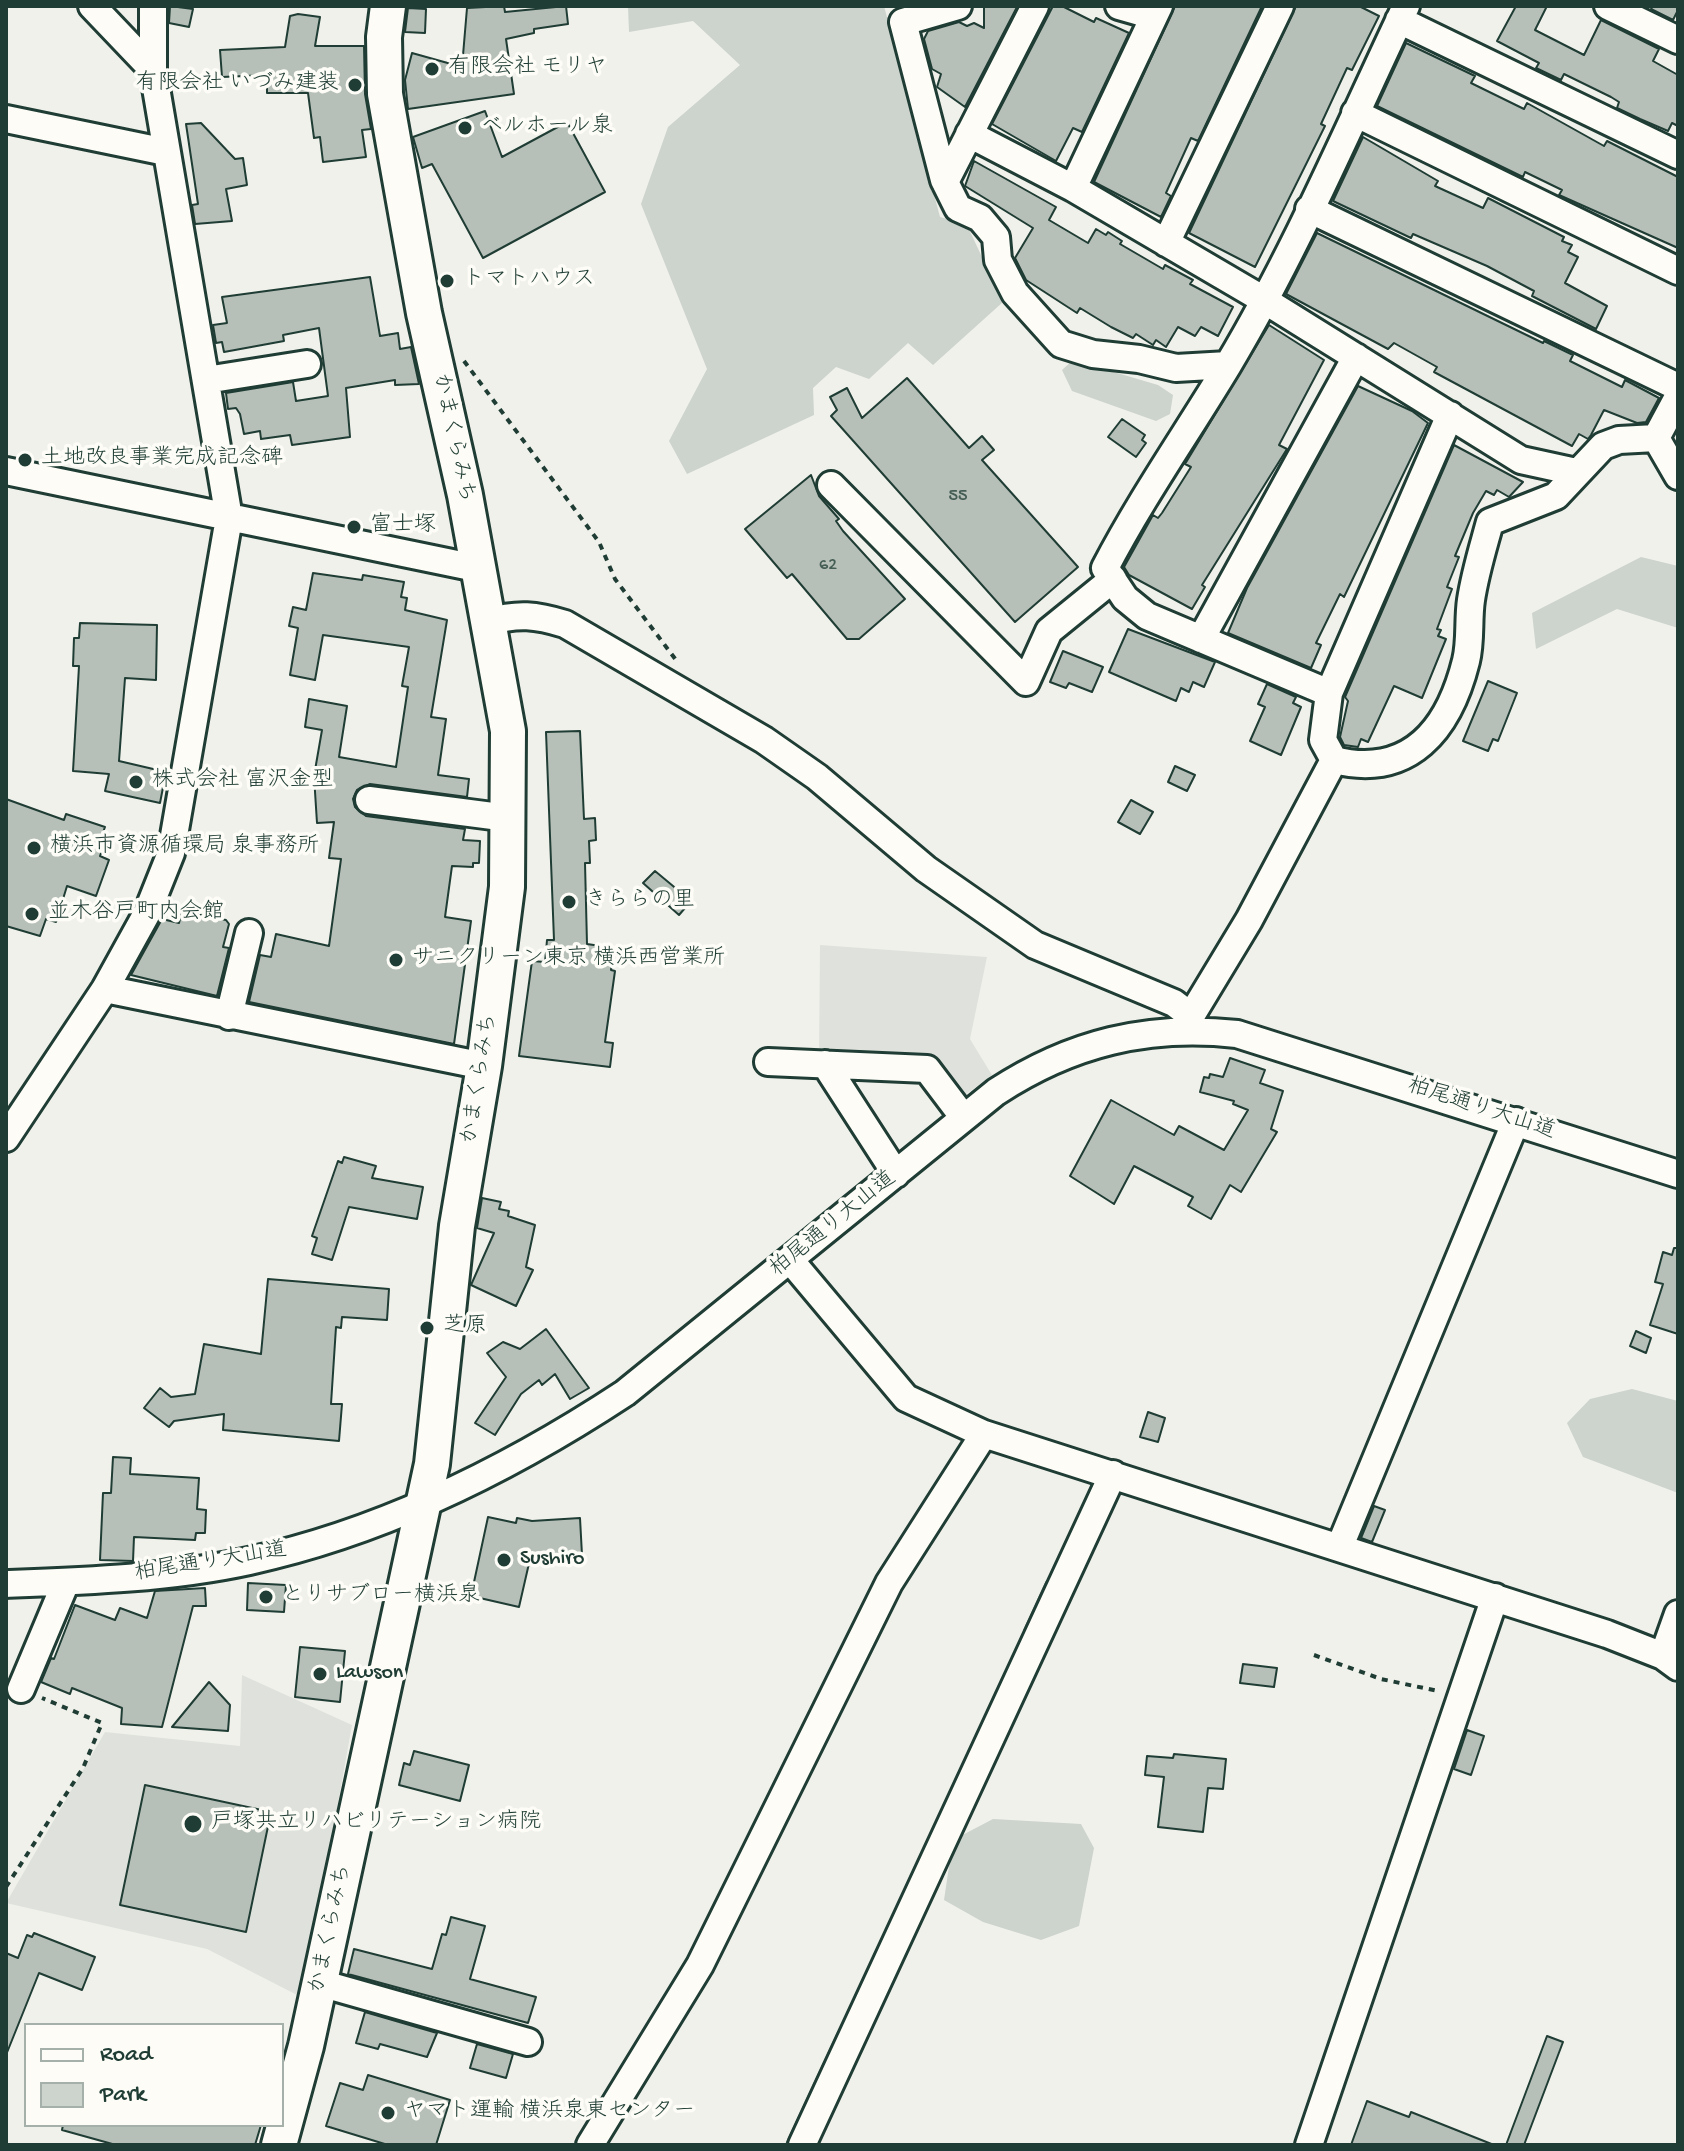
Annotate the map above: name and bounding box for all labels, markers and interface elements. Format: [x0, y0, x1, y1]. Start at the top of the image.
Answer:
place label: 有限会社 モリヤ [448, 56, 607, 82]
marker: 有限会社 モリヤ [423, 60, 441, 78]
place label: 有限会社 いづみ建装 [136, 72, 339, 98]
marker: 有限会社 いづみ建装 [346, 76, 364, 94]
place label: ベルホール泉 [481, 115, 613, 141]
marker: ベルホール泉 [456, 119, 474, 137]
place label: トマトハウス [463, 268, 595, 294]
marker: トマトハウス [438, 272, 456, 290]
street label: かまくらみち [425, 371, 479, 505]
place label: 土地改良事業完成記念碑 [41, 447, 283, 473]
marker: 土地改良事業完成記念碑 [16, 451, 34, 469]
house number: 55 [949, 486, 967, 508]
place label: 富士塚 [370, 514, 436, 540]
marker: 富士塚 [345, 518, 363, 536]
house number: 62 [819, 555, 837, 577]
place label: 株式会社 富沢金型 [152, 769, 333, 795]
marker: 株式会社 富沢金型 [127, 773, 145, 791]
place label: 横浜市資源循環局 泉事務所 [50, 835, 319, 861]
marker: 横浜市資源循環局 泉事務所 [25, 839, 43, 857]
place label: きららの里 [585, 889, 695, 915]
marker: きららの里 [560, 893, 578, 911]
place label: 並木谷戸町内会館 [48, 901, 224, 927]
marker: 並木谷戸町内会館 [23, 905, 41, 923]
place label: サニクリーン東京 横浜西営業所 [412, 947, 725, 973]
marker: サニクリーン東京 横浜西営業所 [387, 951, 405, 969]
street label: かまくらみち [458, 1012, 504, 1146]
street label: 柏尾通り大山道 [1404, 1074, 1558, 1146]
street label: 柏尾通り大山道 [766, 1166, 902, 1284]
place label: 芝原 [443, 1315, 487, 1341]
marker: 芝原 [418, 1319, 436, 1337]
street label: 柏尾通り大山道 [133, 1538, 289, 1588]
place label: Sushiro [520, 1547, 584, 1573]
marker: Sushiro [495, 1551, 513, 1569]
place label: とりサブロー横浜泉 [282, 1584, 480, 1610]
marker: とりサブロー横浜泉 [257, 1588, 275, 1606]
place label: Lawson [336, 1661, 403, 1687]
marker: Lawson [311, 1665, 329, 1683]
place label: 戸塚共立リハビリテーション病院 [211, 1811, 541, 1837]
marker: 戸塚共立リハビリテーション病院 [182, 1813, 204, 1835]
street label: かまくらみち [305, 1862, 359, 1996]
legend [24, 2023, 284, 2127]
text: Road [100, 2041, 152, 2070]
text: Park [100, 2081, 146, 2110]
place label: ヤマト運輸 横浜泉東センター [404, 2100, 695, 2126]
marker: ヤマト運輸 横浜泉東センター [379, 2104, 397, 2122]

